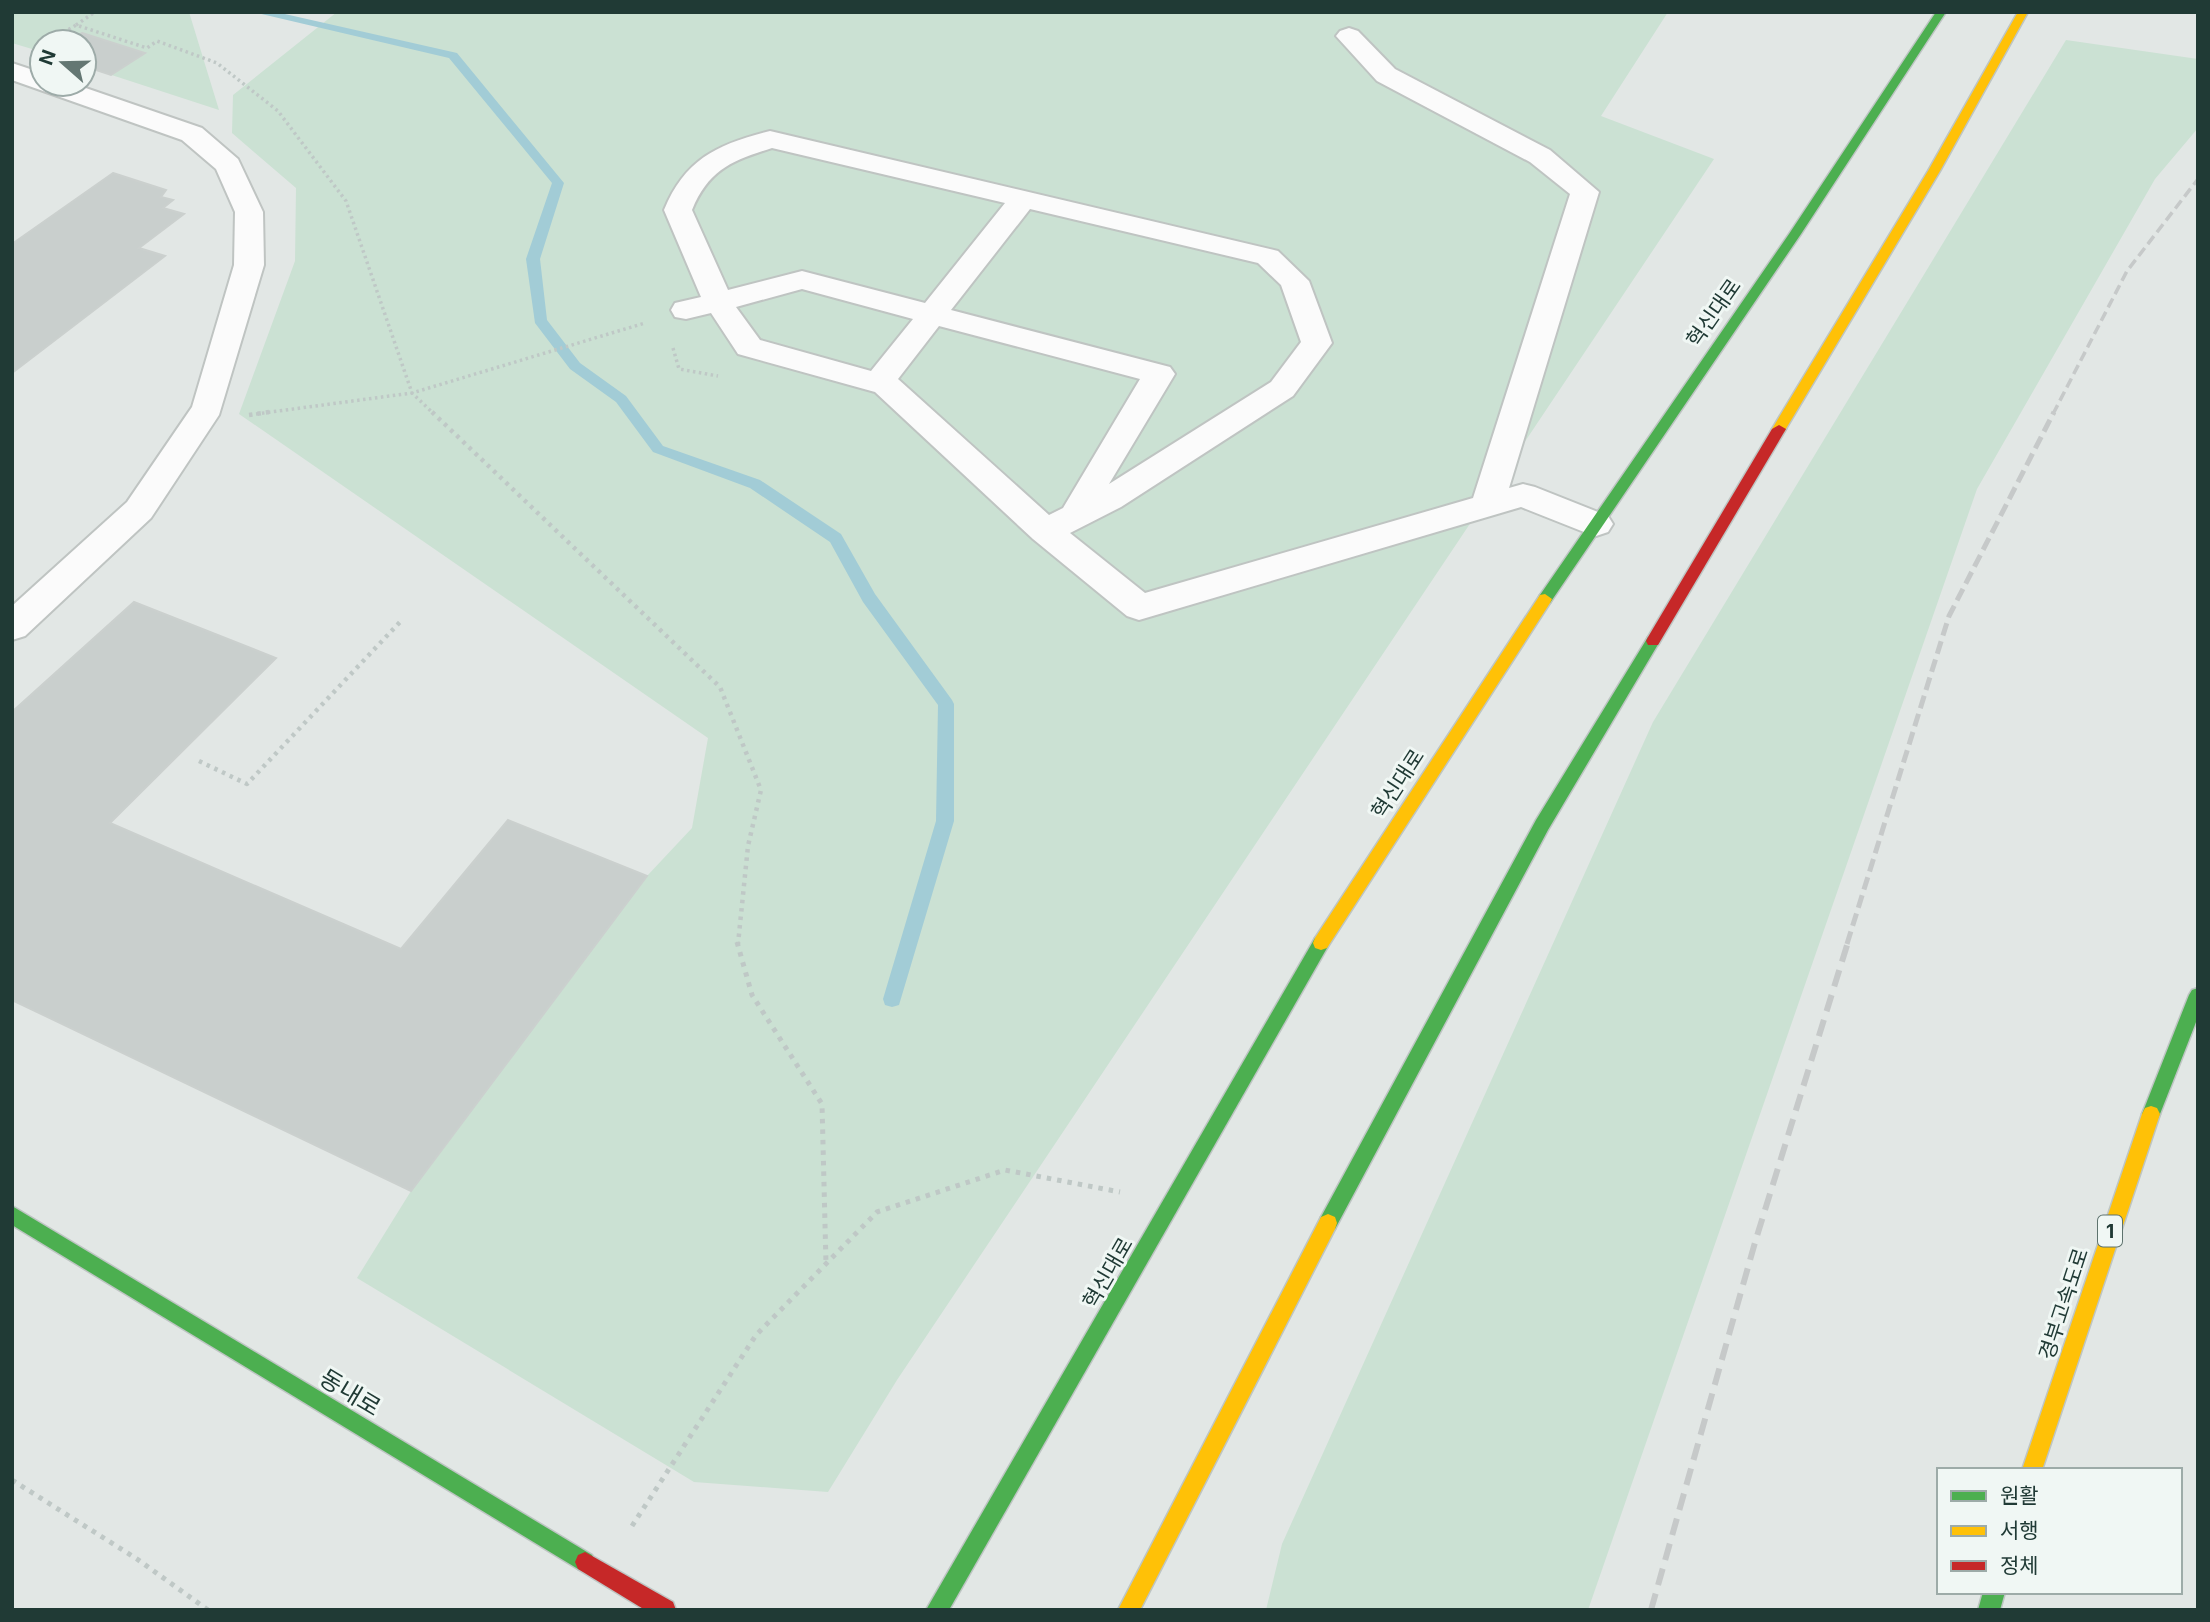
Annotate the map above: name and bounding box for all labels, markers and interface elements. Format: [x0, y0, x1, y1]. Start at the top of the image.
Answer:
north arrow [28, 28, 98, 98]
text: N [34, 47, 61, 68]
street label: 혁신대로 [1681, 274, 1746, 352]
street label: 혁신대로 [1366, 745, 1429, 823]
road number: 1 [2098, 1216, 2122, 1246]
street label: 혁신대로 [1077, 1233, 1138, 1312]
street label: 경부고속도로 [2034, 1245, 2093, 1363]
street label: 동내로 [314, 1363, 386, 1422]
legend [1937, 1468, 2182, 1594]
text: 원활 [2000, 1483, 2039, 1508]
text: 서행 [2000, 1518, 2039, 1543]
text: 정체 [2000, 1553, 2039, 1578]

